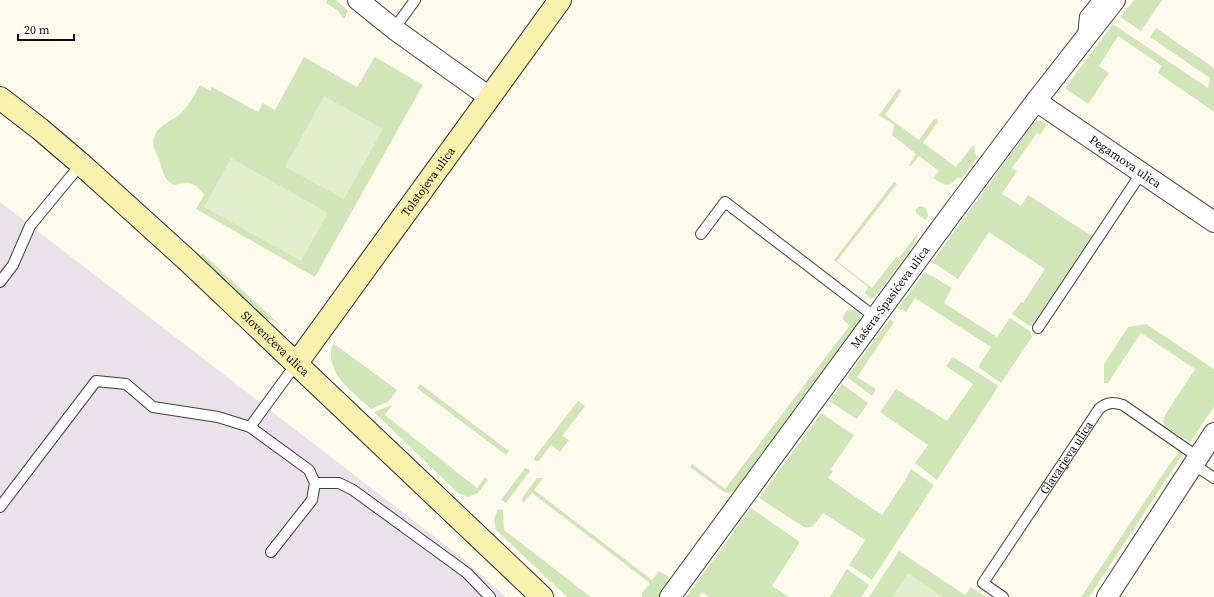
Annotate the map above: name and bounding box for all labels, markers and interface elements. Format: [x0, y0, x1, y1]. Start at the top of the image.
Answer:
scale bar [18, 16, 74, 42]
text: 20 m [24, 22, 50, 38]
street label: Pegamova ulica [1086, 132, 1165, 192]
street label: Tolstojeva ulica [397, 143, 459, 220]
street label: Mašera-Spasićeva ulica [847, 242, 934, 352]
street label: Slovenčeva ulica [238, 307, 313, 380]
street label: Glavarjeva ulica [1036, 417, 1097, 497]

